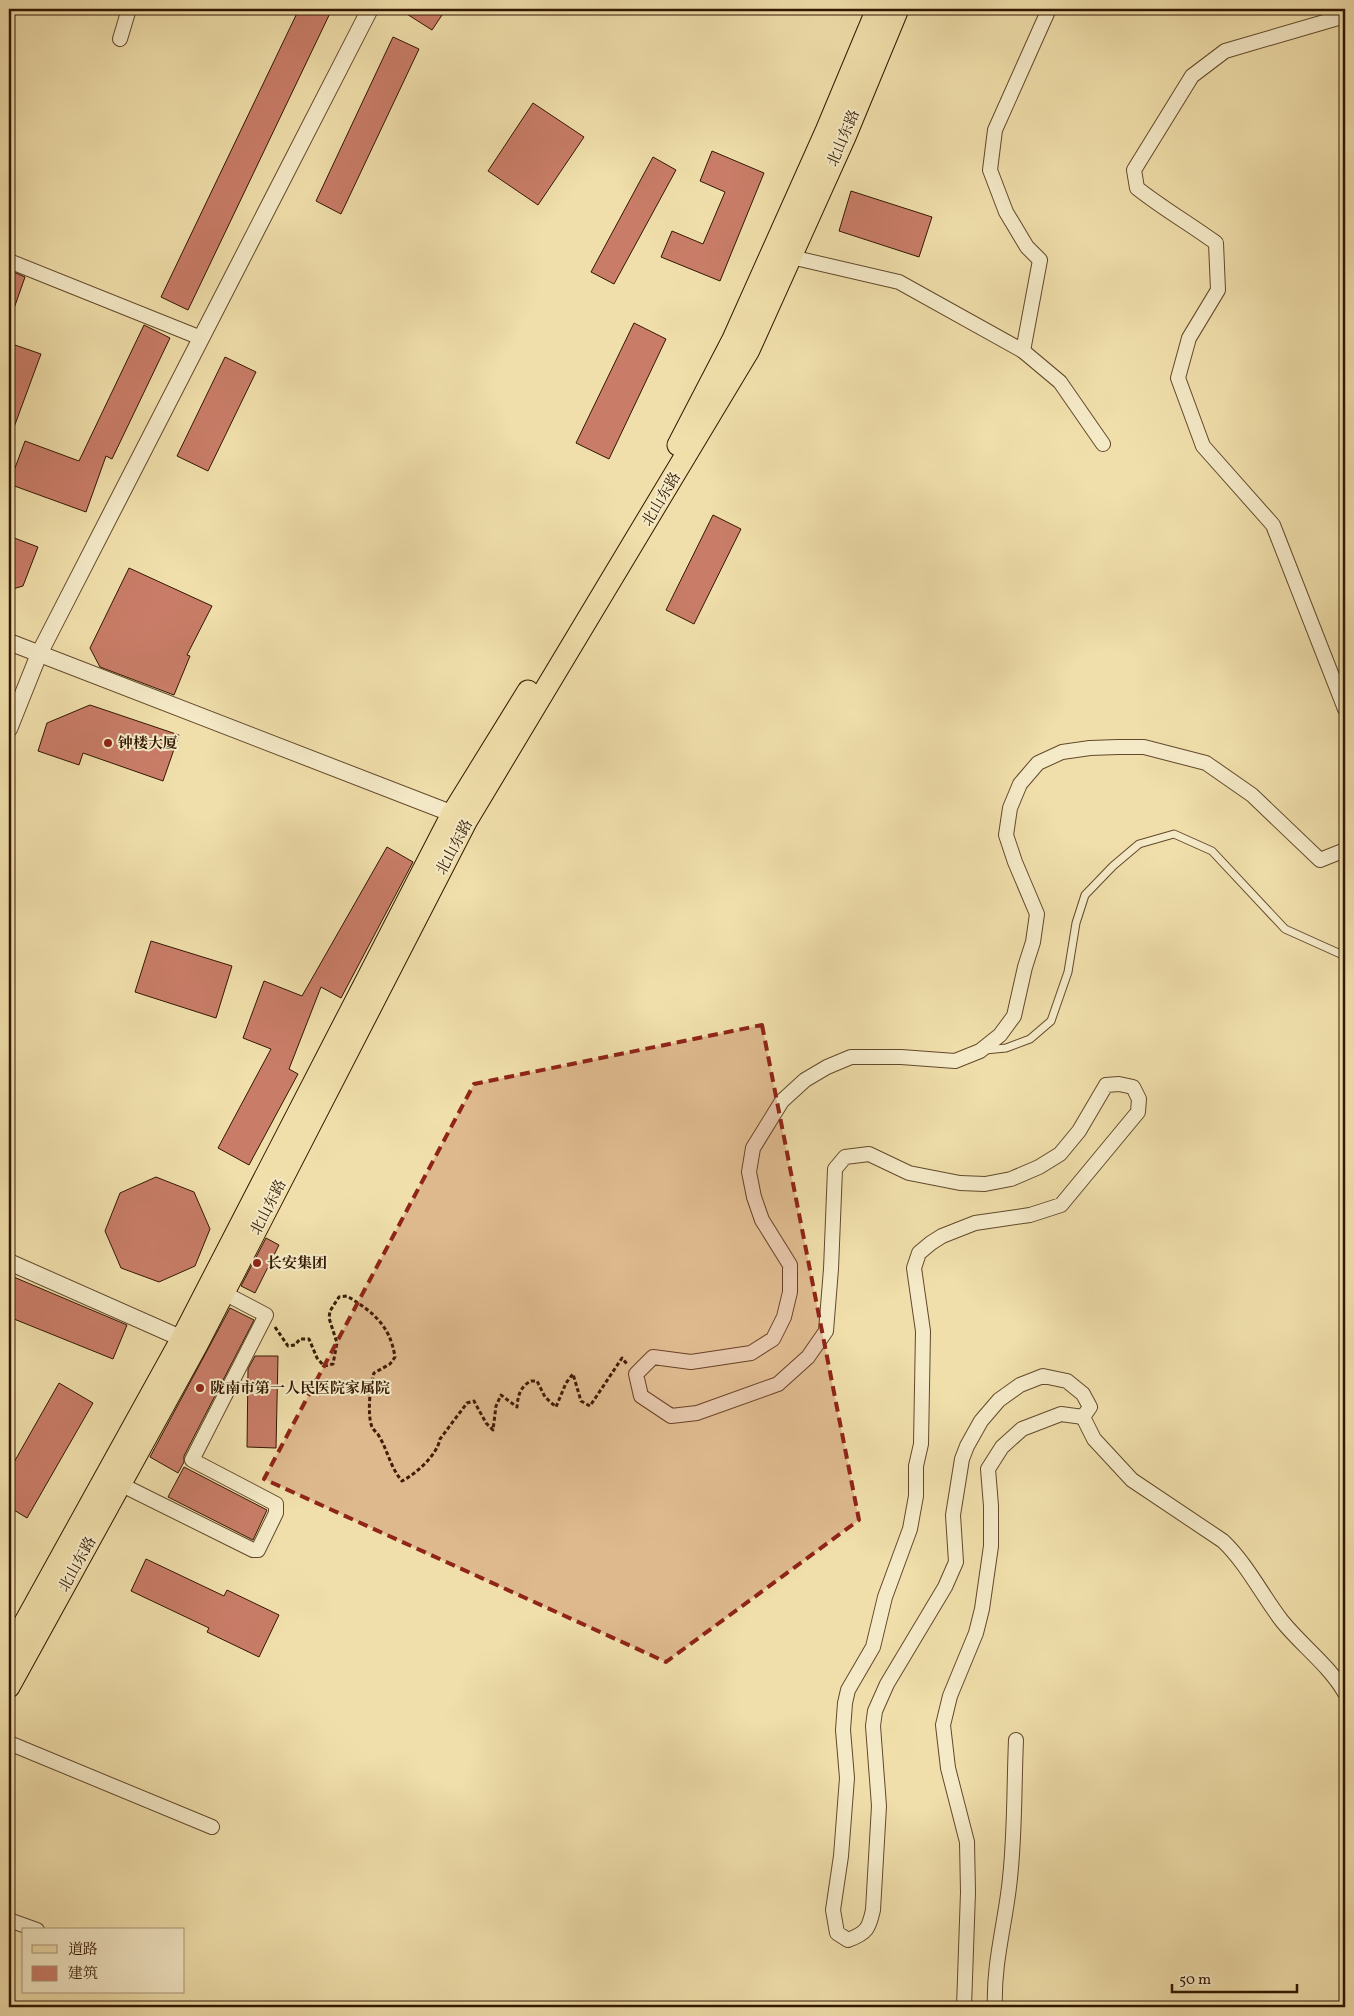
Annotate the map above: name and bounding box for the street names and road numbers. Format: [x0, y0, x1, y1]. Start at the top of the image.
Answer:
street label: 北山东路 [823, 107, 866, 170]
street label: 北山东路 [638, 469, 687, 531]
street label: 北山东路 [432, 816, 479, 879]
street label: 北山东路 [246, 1176, 292, 1239]
street label: 北山东路 [55, 1533, 102, 1596]

